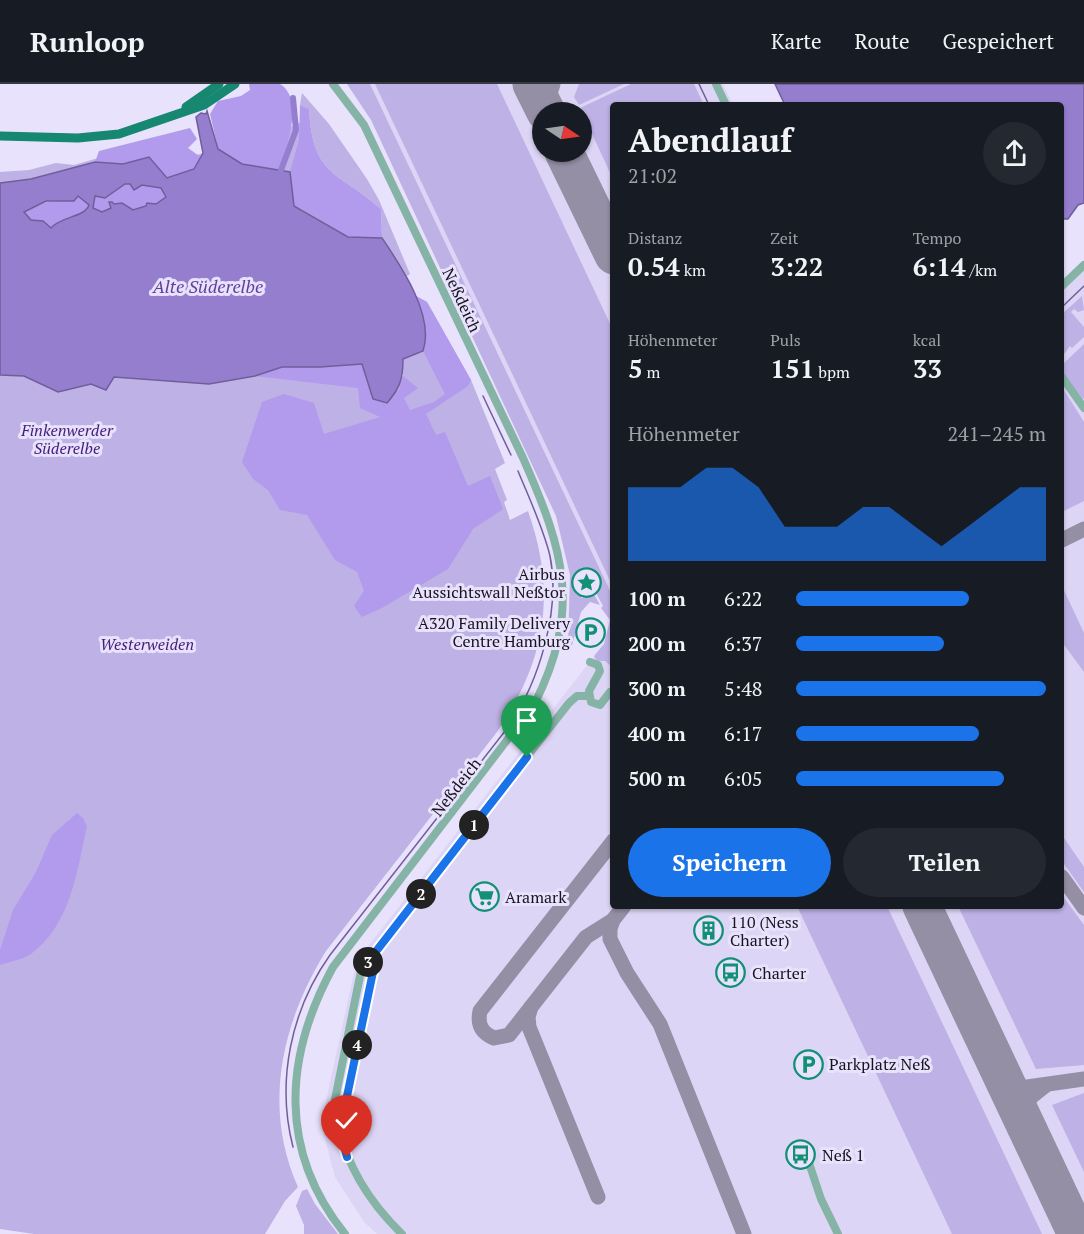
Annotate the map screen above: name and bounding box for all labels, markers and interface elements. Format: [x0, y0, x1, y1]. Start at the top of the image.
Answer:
text: Runloop [30, 23, 145, 60]
text: Karte [771, 27, 822, 55]
text: Route [855, 27, 910, 55]
text: Gespeichert [943, 27, 1054, 55]
north arrow [532, 102, 592, 162]
map controls [532, 102, 592, 162]
text: Abendlauf [628, 118, 792, 161]
button: share [983, 122, 1046, 185]
text: 21:02 [628, 162, 677, 189]
text: Distanz [628, 227, 682, 249]
text: Zeit [770, 227, 799, 249]
text: Tempo [913, 227, 961, 249]
text: 0.54 [628, 249, 680, 283]
text: 3:22 [770, 249, 823, 283]
text: 6:14 [913, 249, 966, 283]
text: km [680, 259, 706, 281]
text: /km [966, 259, 997, 281]
street label: Neßdeich [438, 264, 487, 336]
water label: Alte Süderelbe [152, 274, 263, 298]
text: Höhenmeter [628, 329, 717, 351]
text: Puls [770, 329, 801, 351]
text: kcal [913, 329, 941, 351]
text: 5 [628, 351, 643, 385]
text: 151 [770, 351, 814, 385]
text: 33 [913, 351, 942, 385]
text: m [643, 361, 660, 383]
text: bpm [814, 361, 850, 383]
park label: Finkenwerder Süderelbe [20, 419, 114, 459]
text: Höhenmeter [628, 420, 740, 447]
text: 241–245 m [947, 420, 1046, 447]
place label: Airbus Aussichtswall Neßtor [412, 563, 566, 603]
place icon: Airbus Aussichtswall Neßtor [570, 567, 602, 599]
text: 100 m [628, 585, 686, 612]
text: 6:22 [724, 585, 763, 612]
place label: A320 Family Delivery Centre Hamburg [418, 612, 571, 652]
parking icon: A320 Family Delivery Centre Hamburg [575, 616, 607, 648]
text: 200 m [628, 630, 686, 657]
text: 6:37 [724, 630, 763, 657]
park label: Westerweiden [100, 633, 194, 655]
text: 300 m [628, 675, 686, 702]
text: 5:48 [724, 675, 763, 702]
pin [501, 695, 552, 757]
icon: arrive [510, 704, 543, 737]
text: 400 m [628, 720, 686, 747]
text: 6:17 [724, 720, 763, 747]
street label: Neßdeich [426, 753, 486, 821]
text: 500 m [628, 765, 686, 792]
text: 6:05 [724, 765, 763, 792]
pin: 1 [459, 810, 489, 840]
text: 1 [469, 814, 479, 836]
button: Speichern [628, 828, 831, 897]
button: Teilen [843, 828, 1046, 897]
pin: 2 [406, 879, 436, 909]
supermarket icon: Aramark [468, 881, 500, 913]
text: 2 [416, 883, 426, 905]
place label: Aramark [505, 886, 567, 908]
place label: 110 (Ness Charter) [730, 911, 799, 951]
building icon: 110 (Ness Charter) [693, 915, 725, 947]
pin: 3 [353, 947, 383, 977]
text: 3 [363, 951, 373, 973]
bus stop icon: Charter [715, 957, 747, 989]
place label: Charter [752, 962, 807, 984]
pin: 4 [342, 1030, 372, 1060]
text: 4 [352, 1034, 362, 1056]
parking icon: Parkplatz Neß [792, 1048, 824, 1080]
place label: Parkplatz Neß [829, 1053, 931, 1075]
pin [321, 1095, 372, 1157]
icon: check [330, 1104, 363, 1137]
bus stop icon: Neß 1 [785, 1139, 817, 1171]
place label: Neß 1 [822, 1144, 864, 1166]

